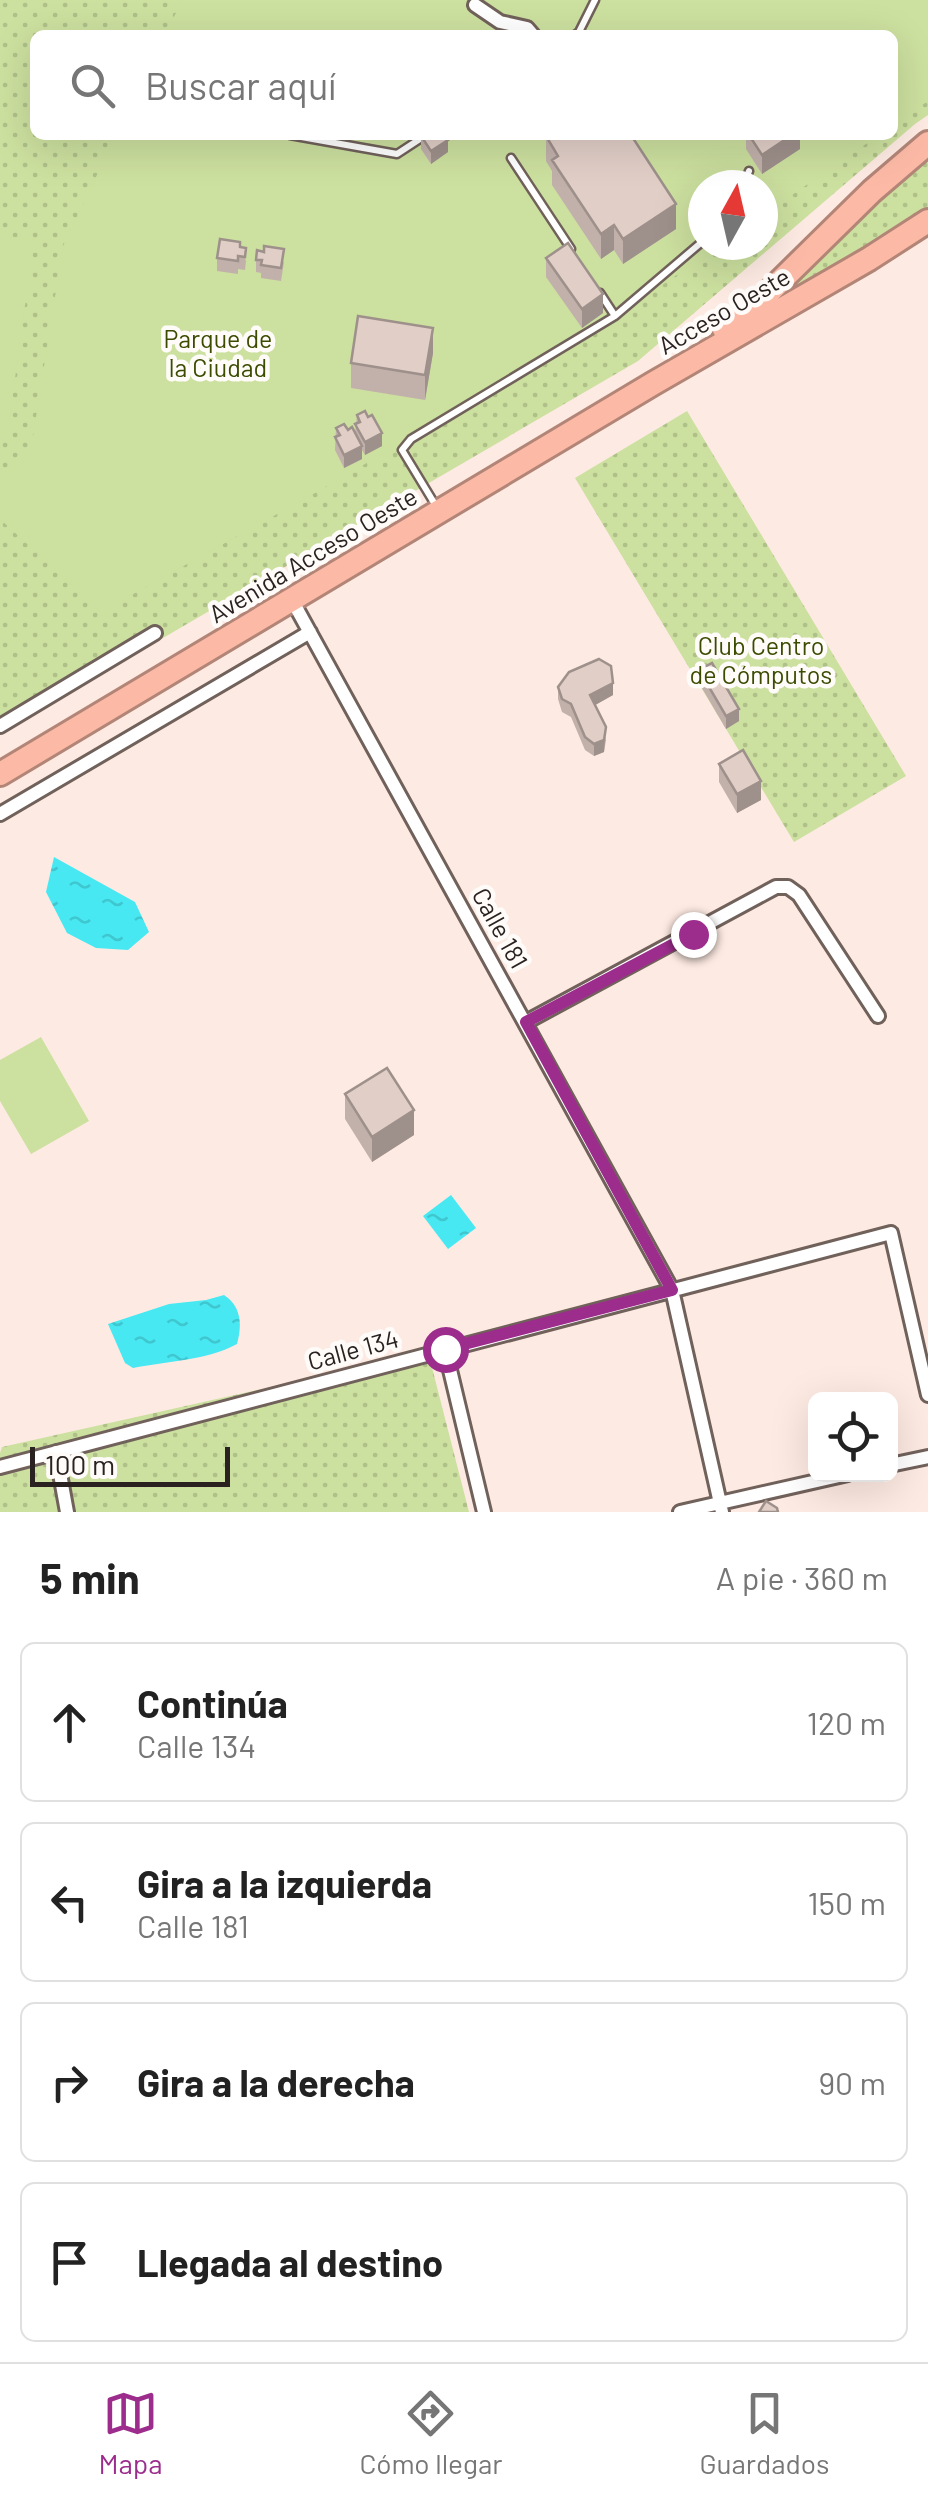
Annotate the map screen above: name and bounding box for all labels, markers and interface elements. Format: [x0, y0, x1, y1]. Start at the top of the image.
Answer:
search box [30, 30, 898, 140]
icon: search [65, 58, 120, 113]
text: Buscar aquí [145, 62, 336, 108]
north arrow [688, 170, 778, 260]
street label: Acceso Oeste [652, 260, 795, 360]
park label: Parque de la Ciudad [164, 323, 272, 382]
street label: Avenida Acceso Oeste [203, 480, 422, 628]
park label: Club Centro de Cómputos [690, 630, 832, 689]
street label: Calle 181 [467, 882, 535, 973]
route end [671, 912, 717, 958]
street label: Calle 134 [304, 1323, 402, 1376]
route start [423, 1327, 469, 1373]
map controls [808, 1392, 898, 1482]
button: locate [808, 1392, 898, 1482]
scale bar [30, 1442, 230, 1486]
text: 100 m [45, 1447, 115, 1481]
text: 5 min [40, 1552, 140, 1602]
text: A pie · 360 m [716, 1558, 888, 1596]
text: Continúa [137, 1680, 288, 1726]
icon: ahead [42, 1695, 97, 1750]
text: 120 m [807, 1703, 886, 1741]
text: Calle 134 [137, 1726, 256, 1764]
text: Gira a la izquierda [137, 1860, 432, 1906]
icon: left [42, 1875, 97, 1930]
text: 150 m [807, 1883, 886, 1921]
text: Calle 181 [137, 1906, 249, 1944]
icon: right [42, 2055, 97, 2110]
text: Gira a la derecha [137, 2059, 415, 2105]
text: 90 m [818, 2063, 886, 2101]
icon: arrive [42, 2235, 97, 2290]
text: Llegada al destino [137, 2239, 443, 2285]
tab: Mapa [98, 2386, 163, 2480]
tab: Cómo llegar [359, 2386, 503, 2480]
tab: Guardados [699, 2386, 830, 2480]

